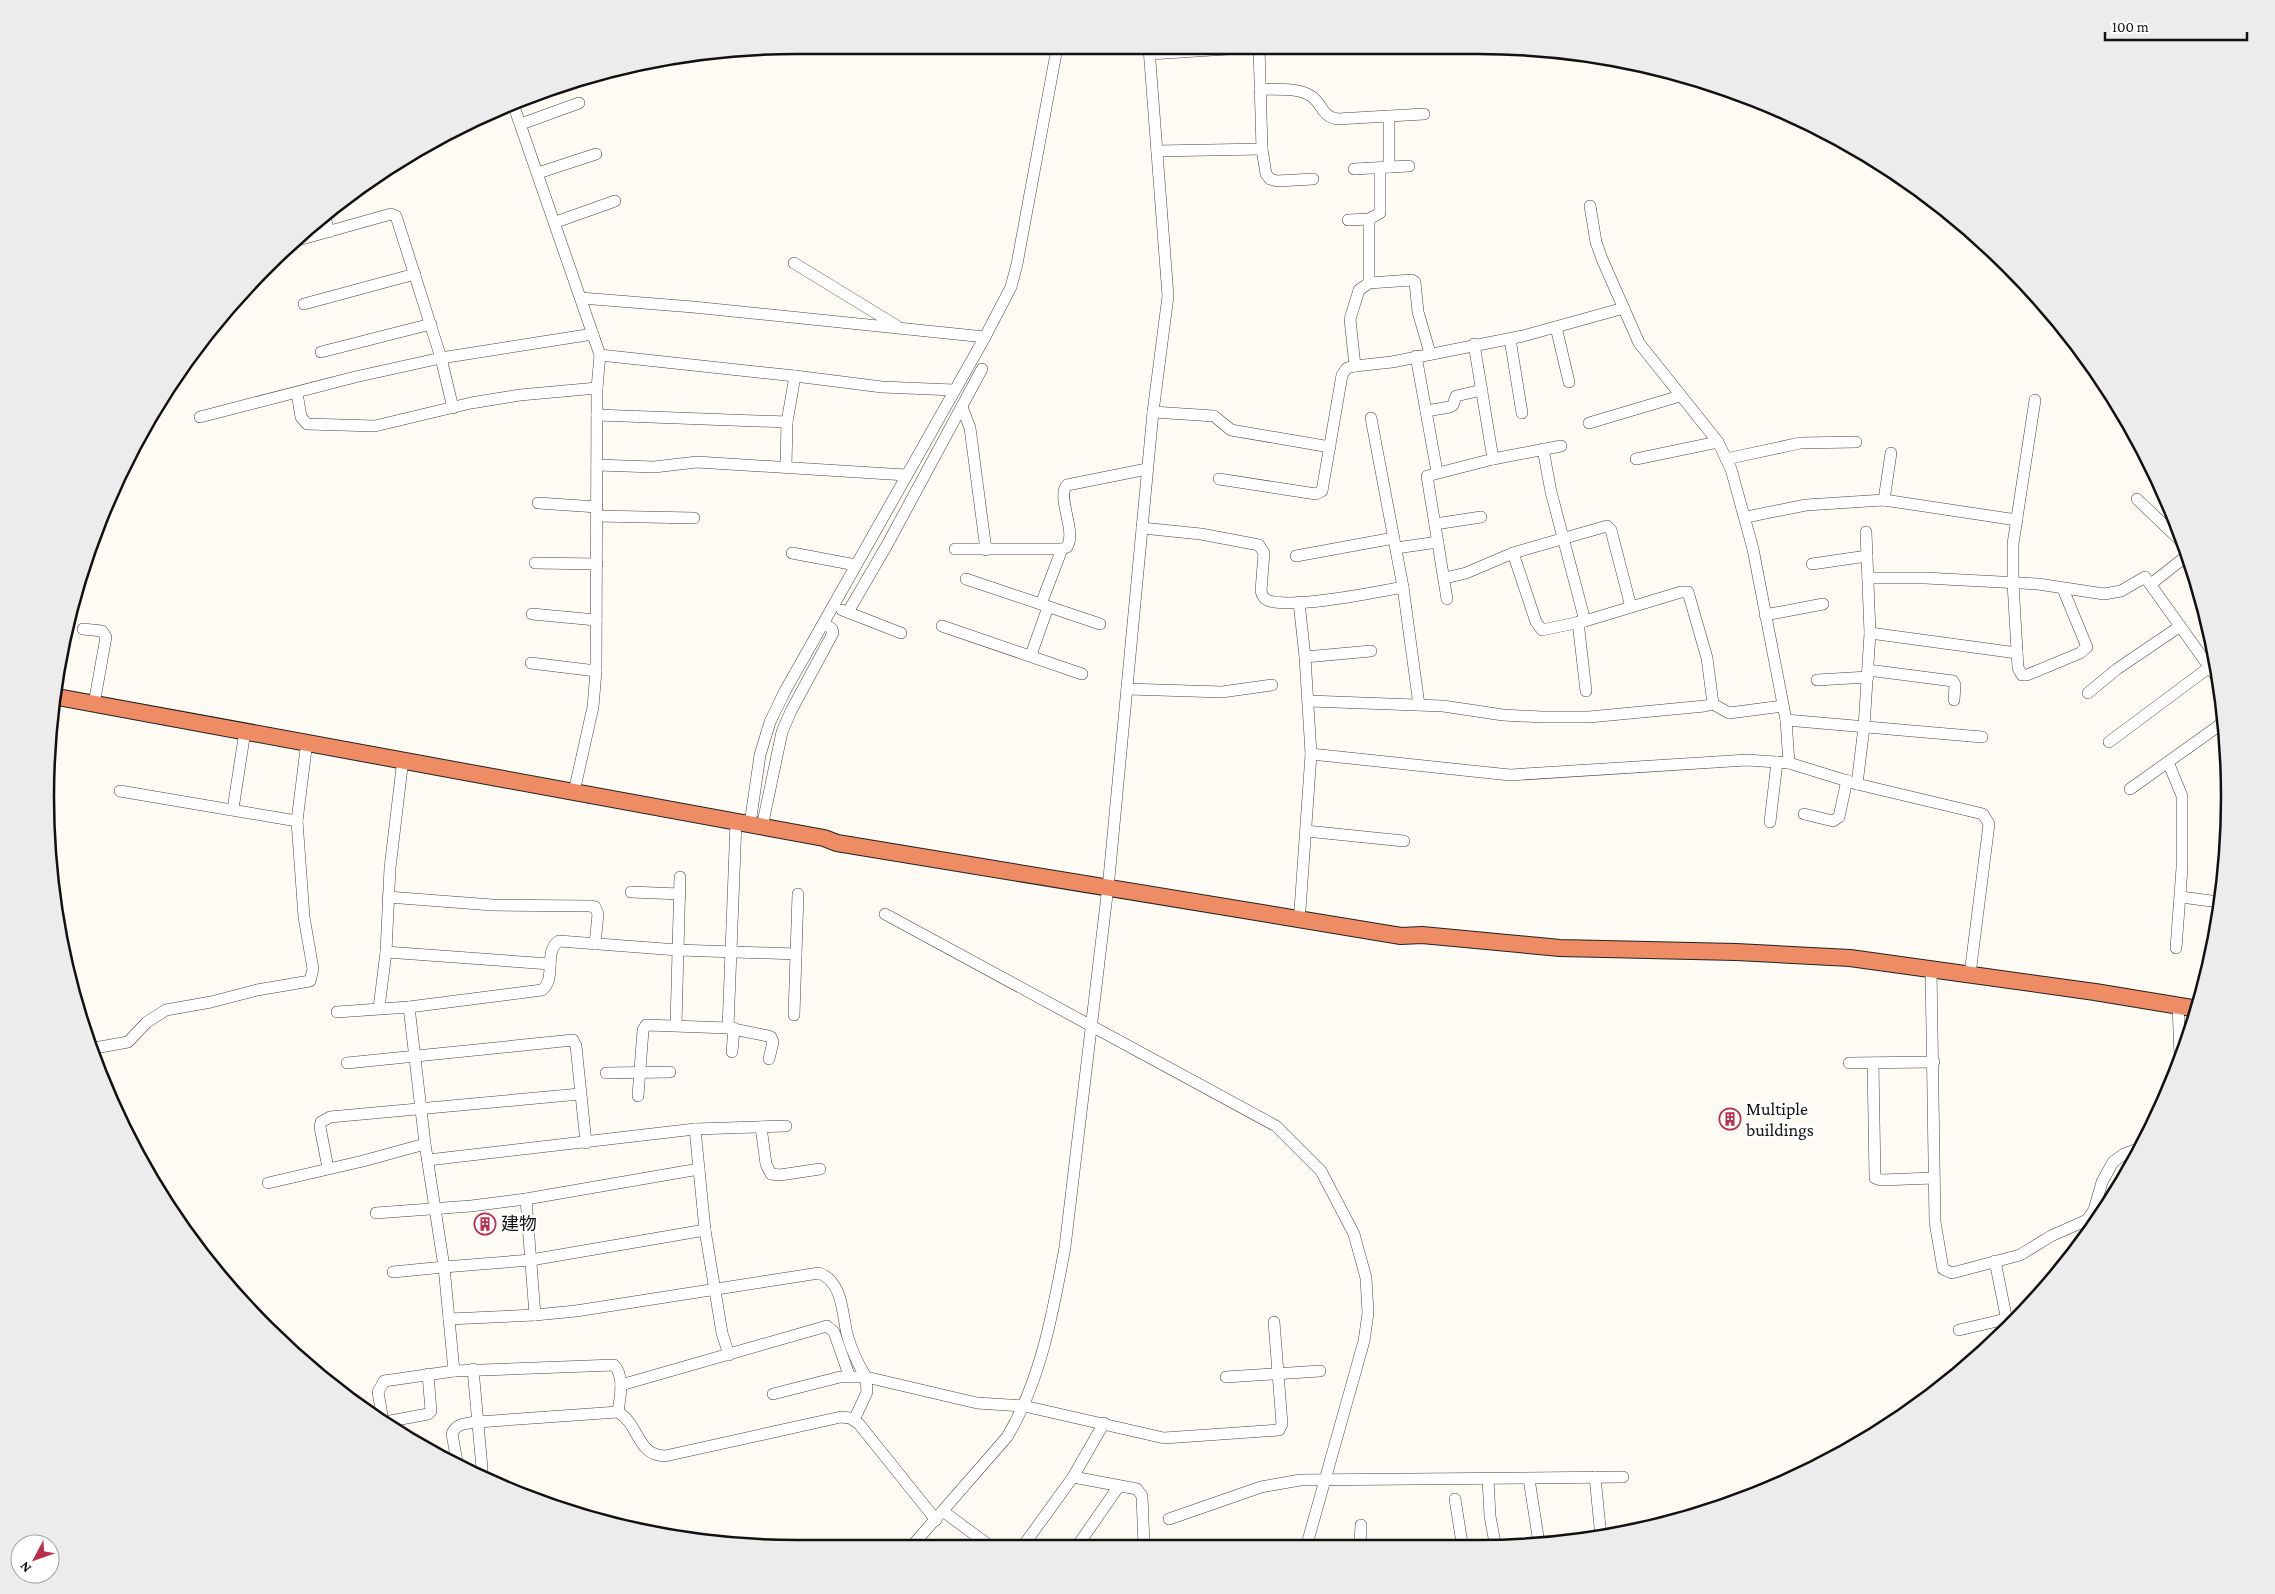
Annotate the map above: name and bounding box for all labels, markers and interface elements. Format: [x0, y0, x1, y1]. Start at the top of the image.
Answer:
scale bar [2105, 10, 2248, 42]
text: 100 m [2112, 19, 2149, 35]
place label: Multiple buildings [1746, 1099, 1814, 1140]
building icon: Multiple buildings [1718, 1107, 1742, 1131]
building icon: 建物 [473, 1212, 497, 1236]
place label: 建物 [501, 1214, 537, 1234]
north arrow [10, 1534, 60, 1584]
text: N [16, 1558, 34, 1576]

